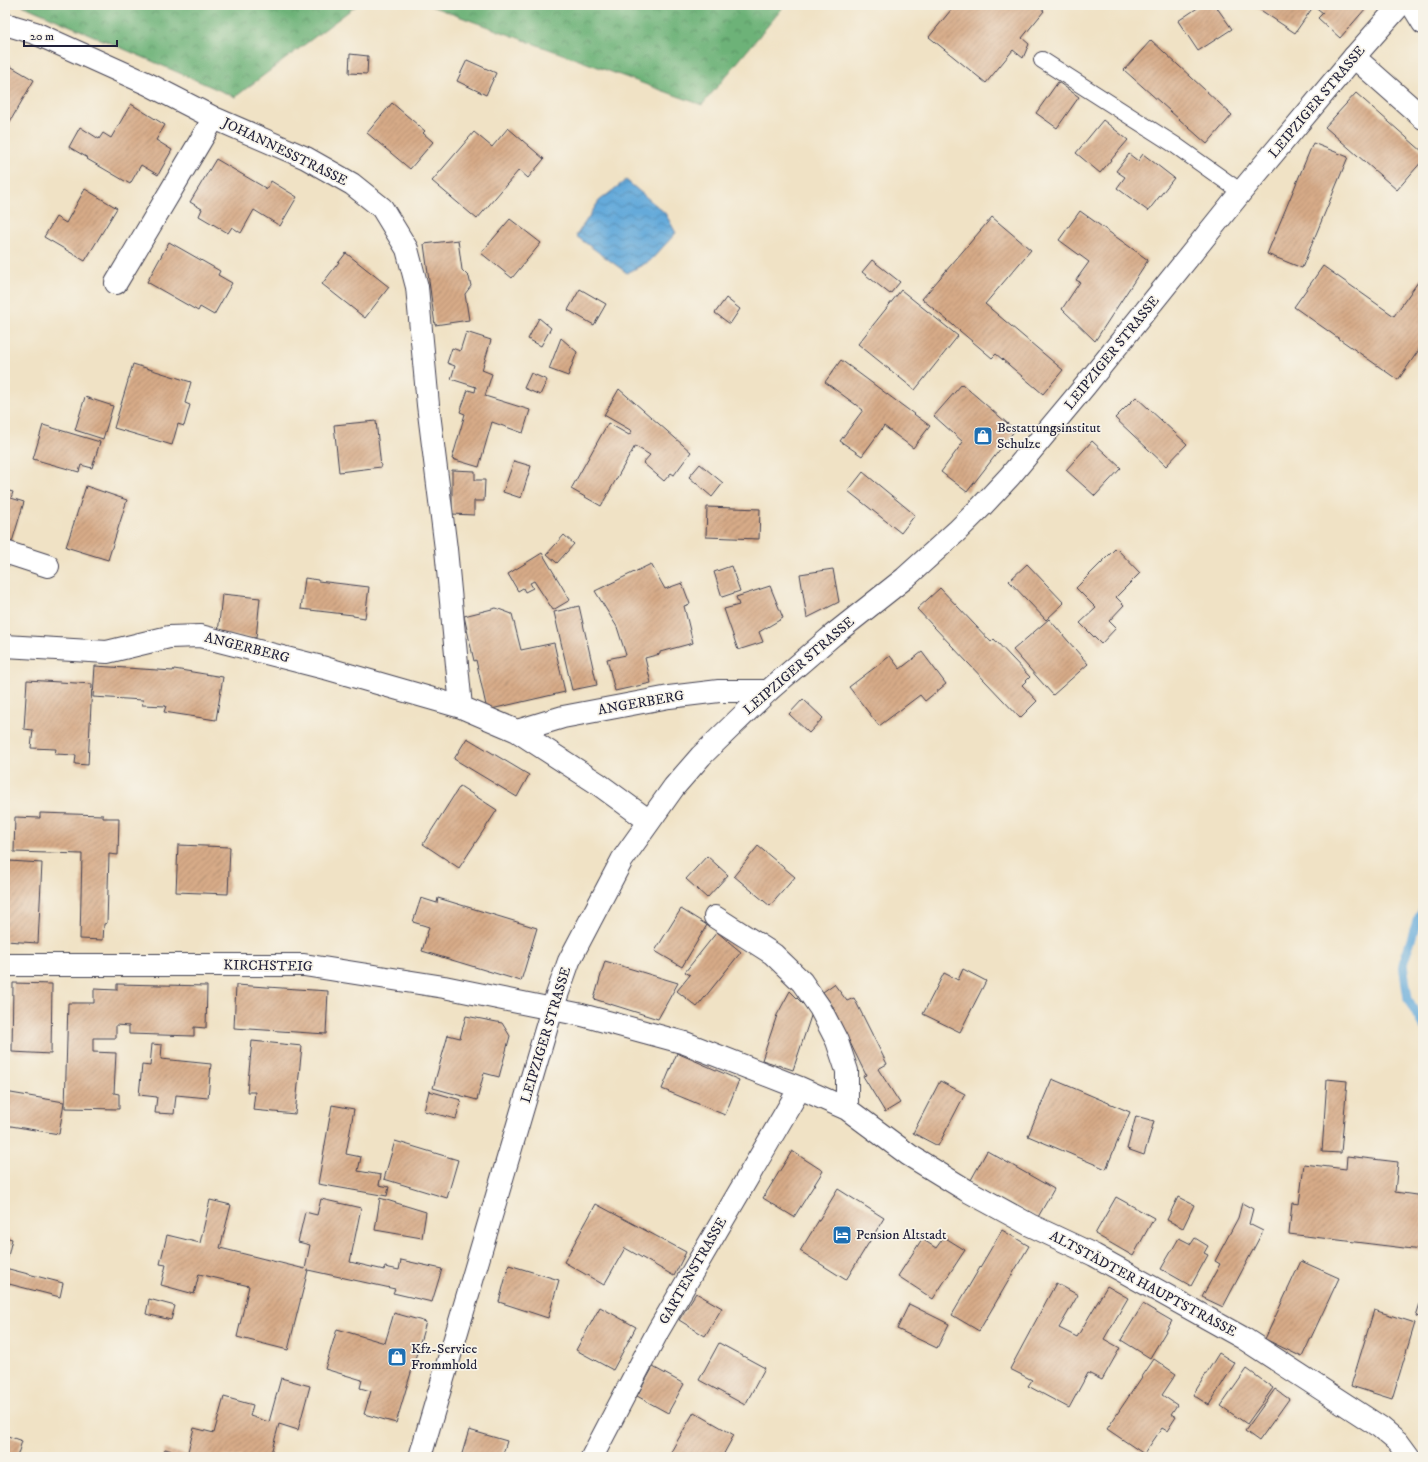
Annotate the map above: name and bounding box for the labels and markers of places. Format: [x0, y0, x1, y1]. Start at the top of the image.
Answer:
place label: Bestattungsinstitut Schulze [997, 419, 1101, 453]
shop icon: Bestattungsinstitut Schulze [972, 425, 994, 447]
hotel icon: Pension Altstadt [831, 1224, 853, 1246]
place label: Pension Altstadt [856, 1226, 947, 1244]
place label: Kfz-Service Frommhold [411, 1340, 477, 1374]
shop icon: Kfz-Service Frommhold [386, 1346, 408, 1368]

